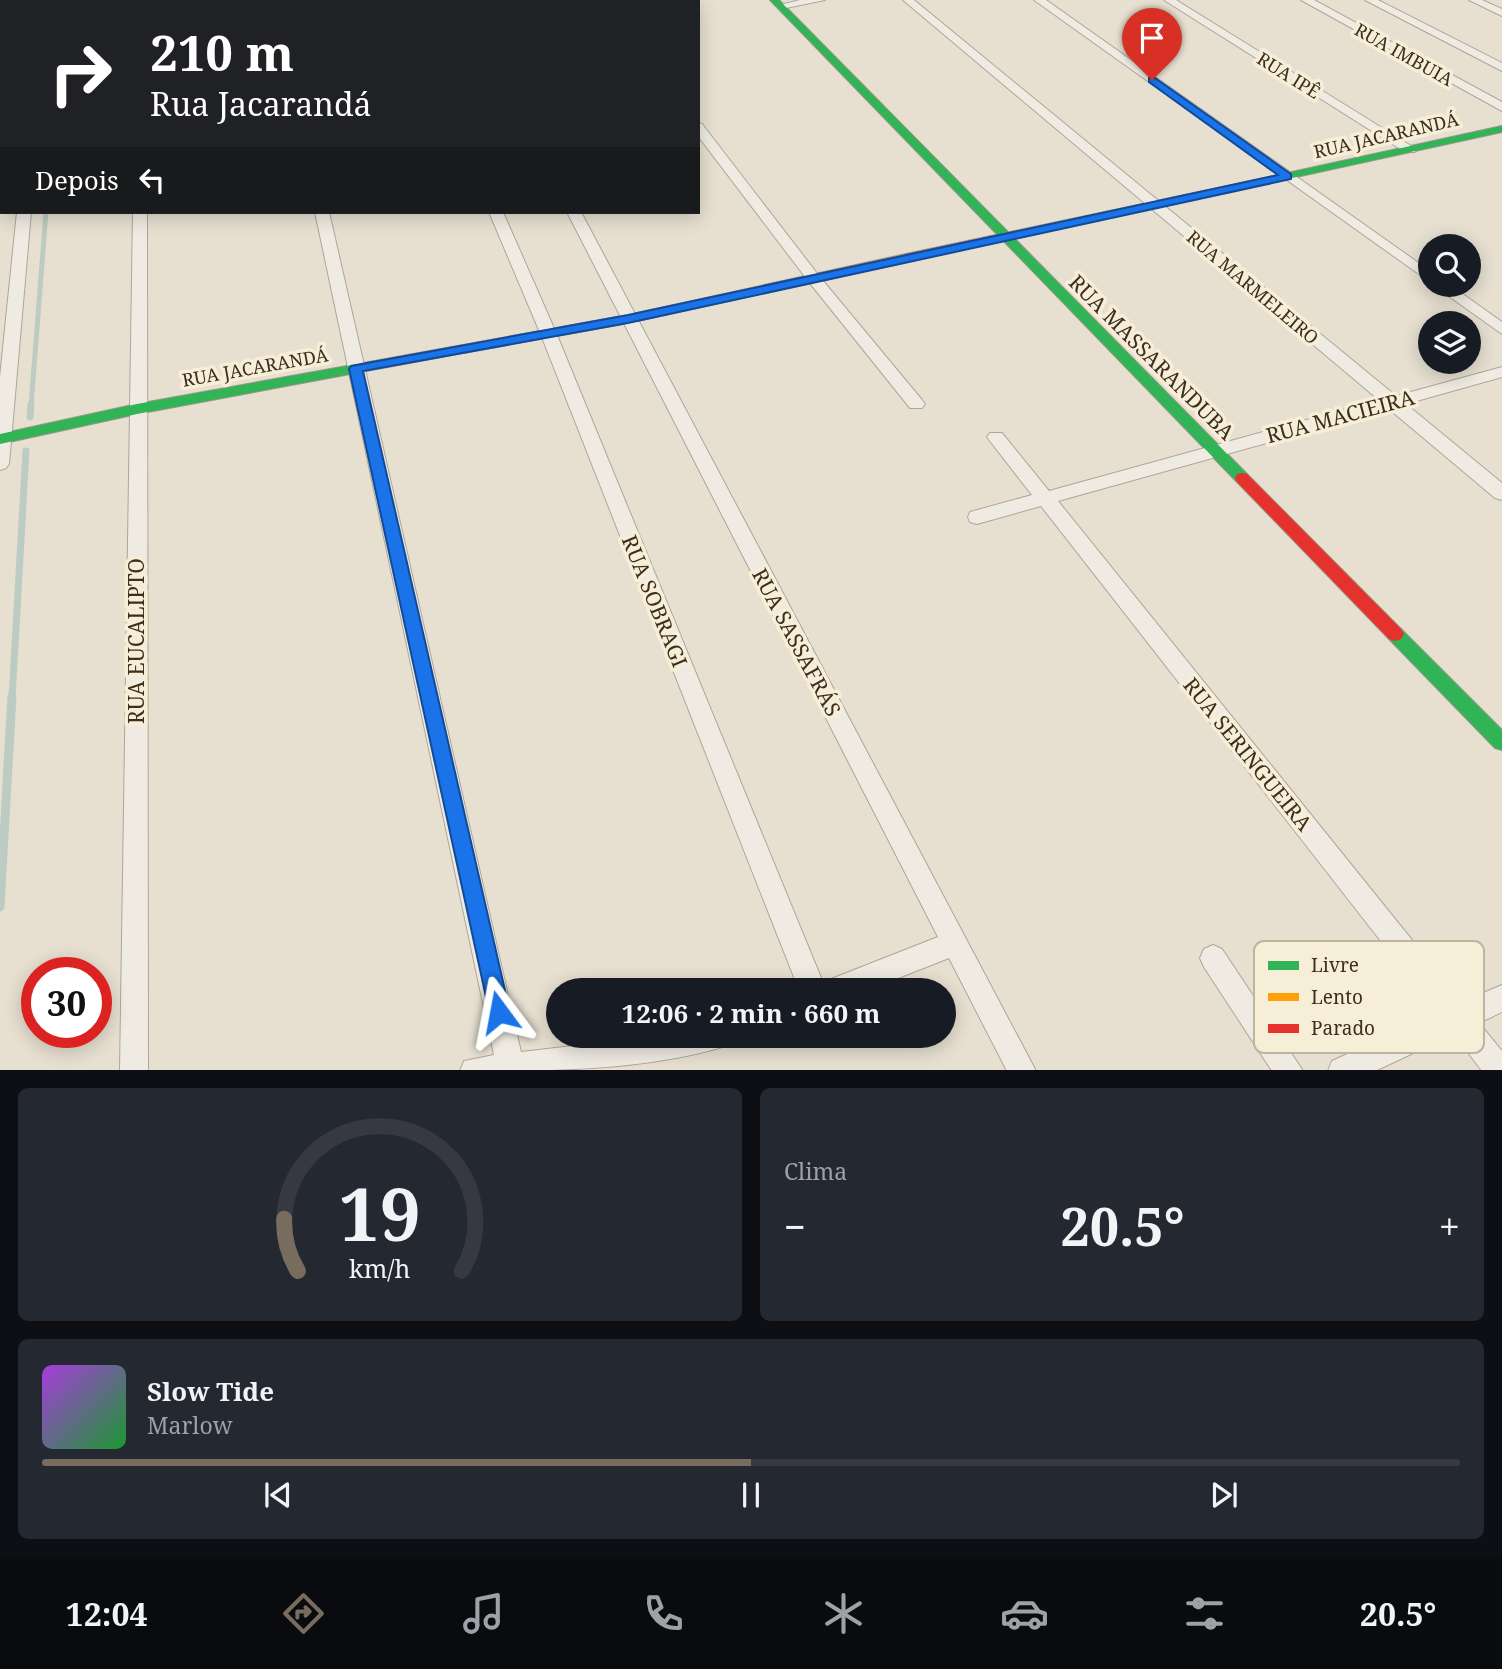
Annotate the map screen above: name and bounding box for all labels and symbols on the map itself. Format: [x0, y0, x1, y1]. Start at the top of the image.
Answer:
pin [1122, 8, 1182, 80]
street label: RUA IMBUIA [1351, 17, 1458, 91]
street label: RUA IPÊ [1253, 46, 1325, 104]
street label: RUA JACARANDÁ [1311, 107, 1461, 163]
street label: RUA MARMELEIRO [1182, 225, 1324, 349]
street label: RUA MASSARANDUBA [1063, 268, 1241, 446]
street label: RUA JACARANDÁ [180, 342, 330, 392]
street label: RUA MACIEIRA [1263, 383, 1417, 449]
street label: RUA SOBRAGI [616, 531, 694, 671]
street label: RUA EUCALIPTO [122, 558, 150, 724]
street label: RUA SASSAFRÁS [746, 563, 848, 721]
street label: RUA SERINGUEIRA [1177, 671, 1319, 837]
legend [1254, 941, 1484, 1053]
text: Livre [1311, 952, 1359, 978]
speed limit sign: 30 [21, 957, 112, 1048]
position arrow [462, 975, 536, 1049]
text: Lento [1311, 984, 1363, 1010]
text: Parado [1311, 1015, 1375, 1041]

